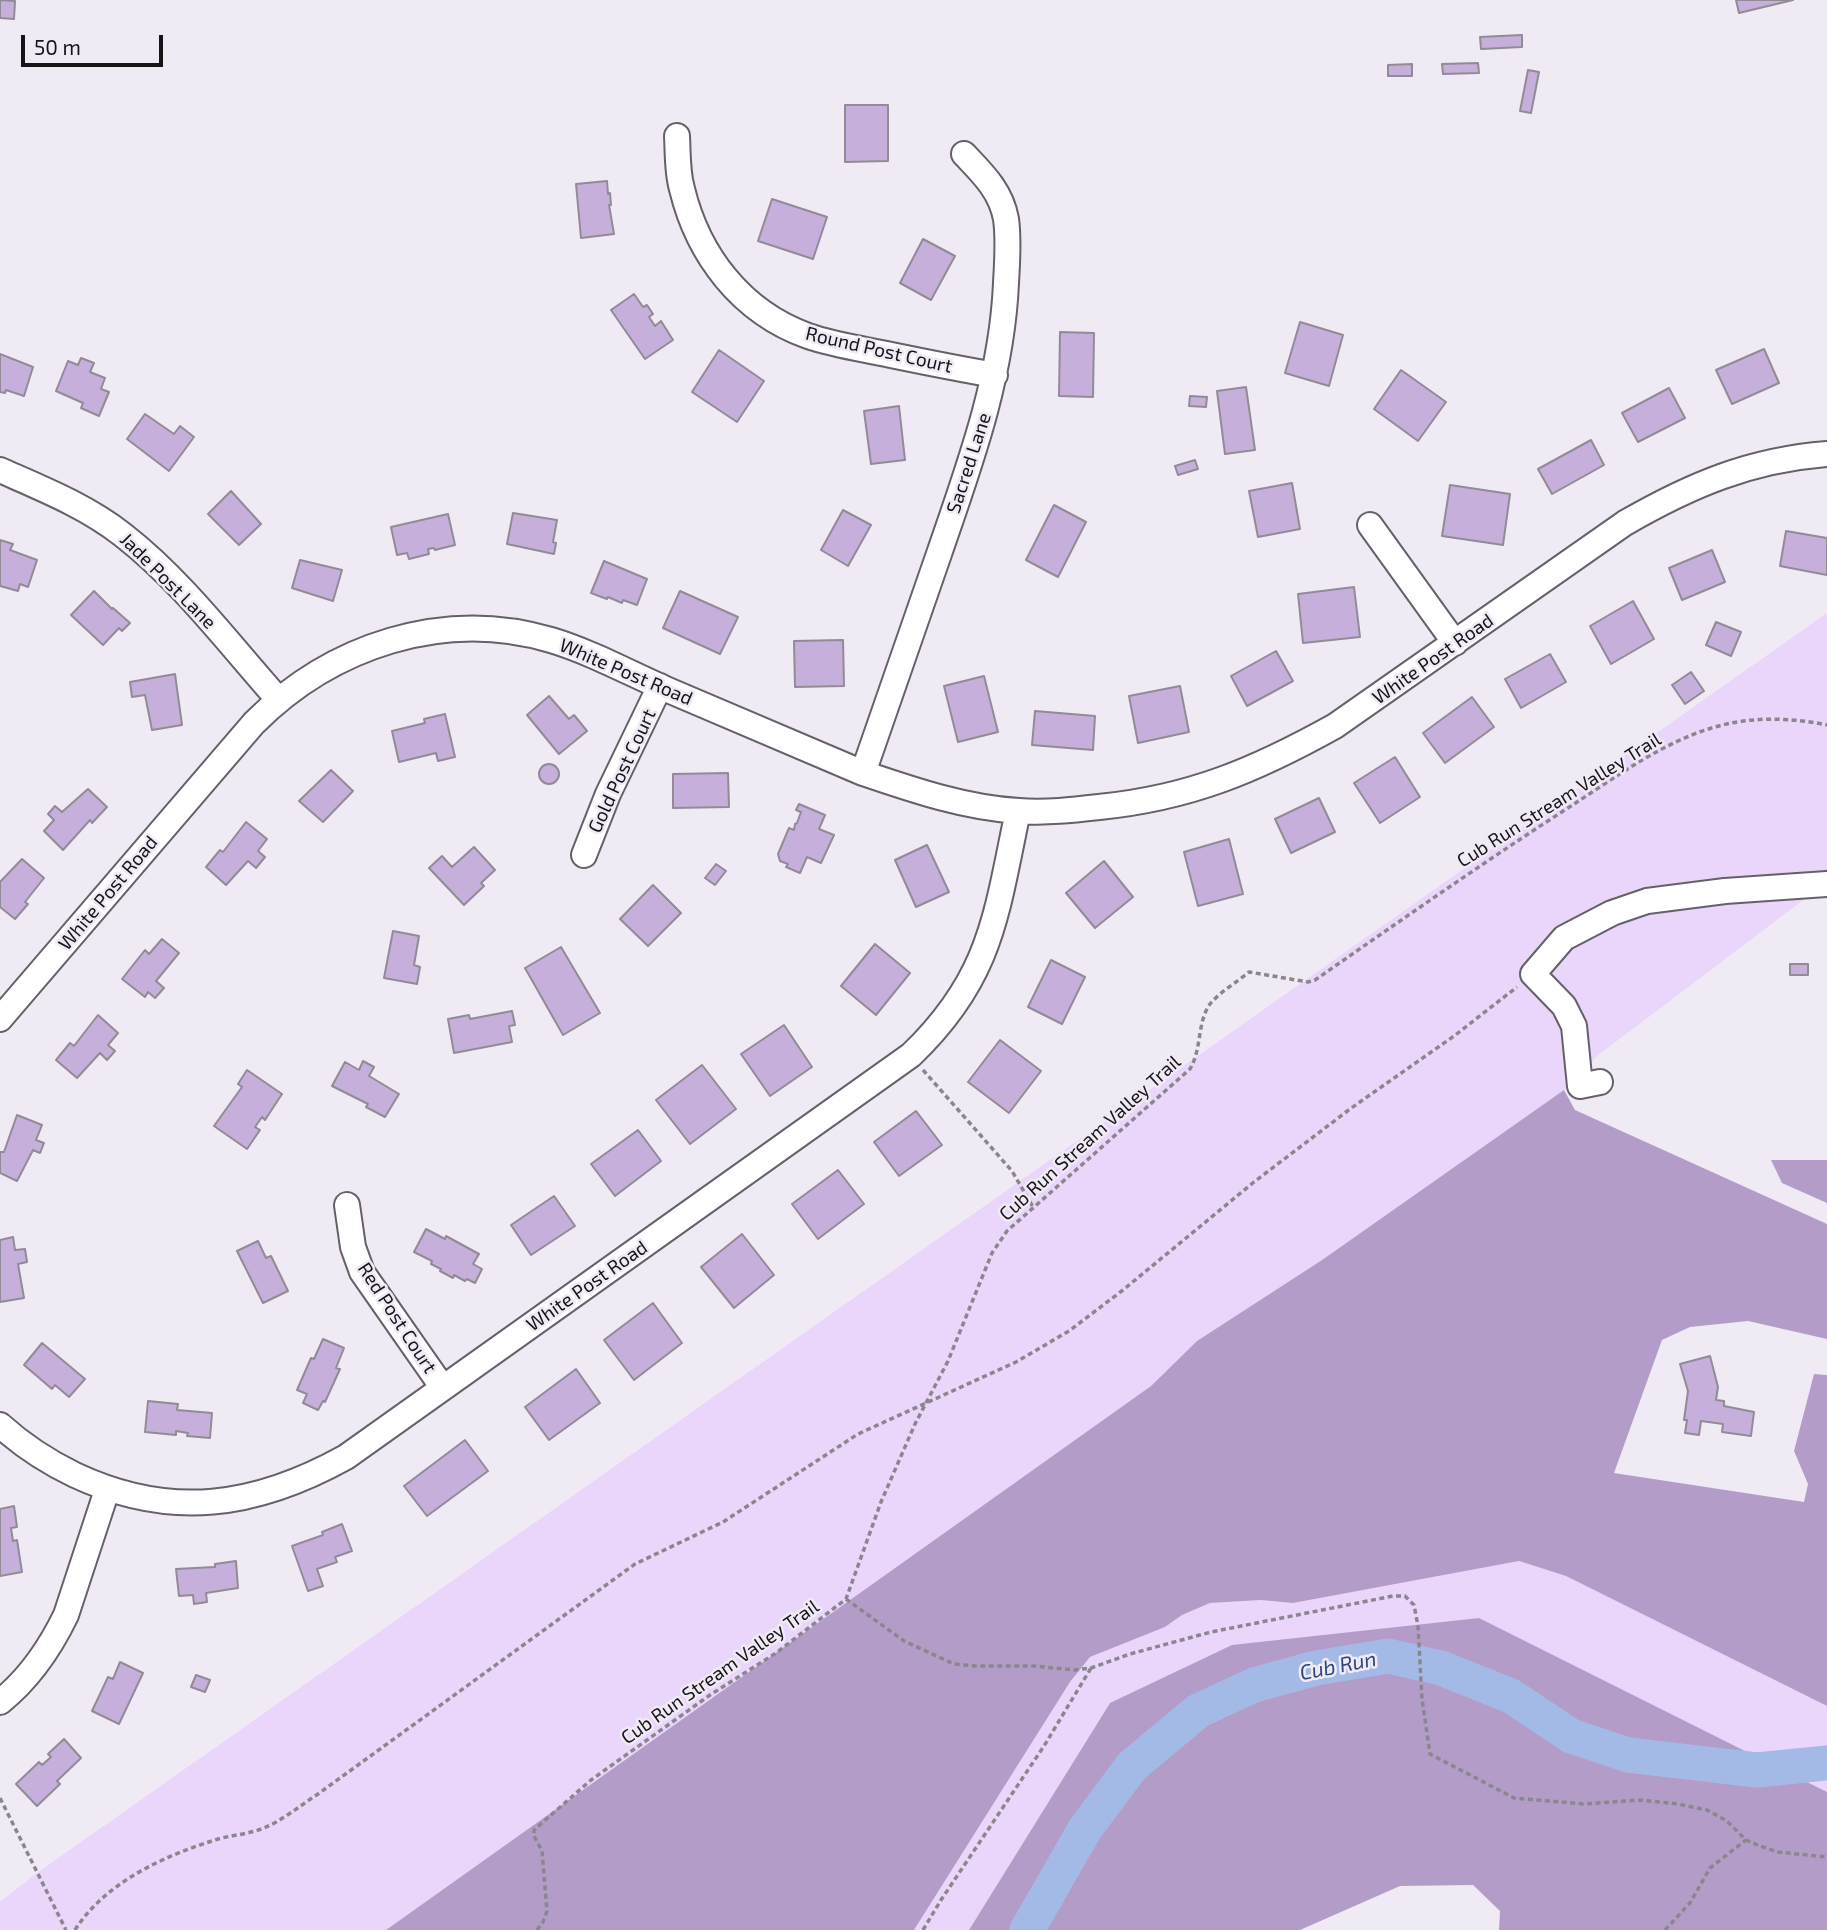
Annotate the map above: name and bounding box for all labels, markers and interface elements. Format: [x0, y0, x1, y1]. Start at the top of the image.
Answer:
scale bar [24, 21, 166, 65]
text: 50 m [34, 34, 81, 59]
street label: Round Post Court [803, 322, 955, 378]
street label: Sacred Lane [942, 410, 996, 516]
street label: Jade Post Lane [115, 528, 221, 634]
street label: White Post Road [1368, 609, 1498, 709]
street label: White Post Road [556, 634, 696, 710]
street label: Gold Post Court [583, 706, 661, 836]
street label: Cub Run Stream Valley Trail [1453, 728, 1665, 872]
street label: White Post Road [54, 831, 162, 955]
street label: Cub Run Stream Valley Trail [995, 1051, 1185, 1225]
street label: White Post Road [522, 1236, 652, 1336]
street label: Red Post Court [353, 1258, 441, 1378]
street label: Cub Run Stream Valley Trail [617, 1595, 823, 1749]
water label: Cub Run [1298, 1646, 1378, 1686]

